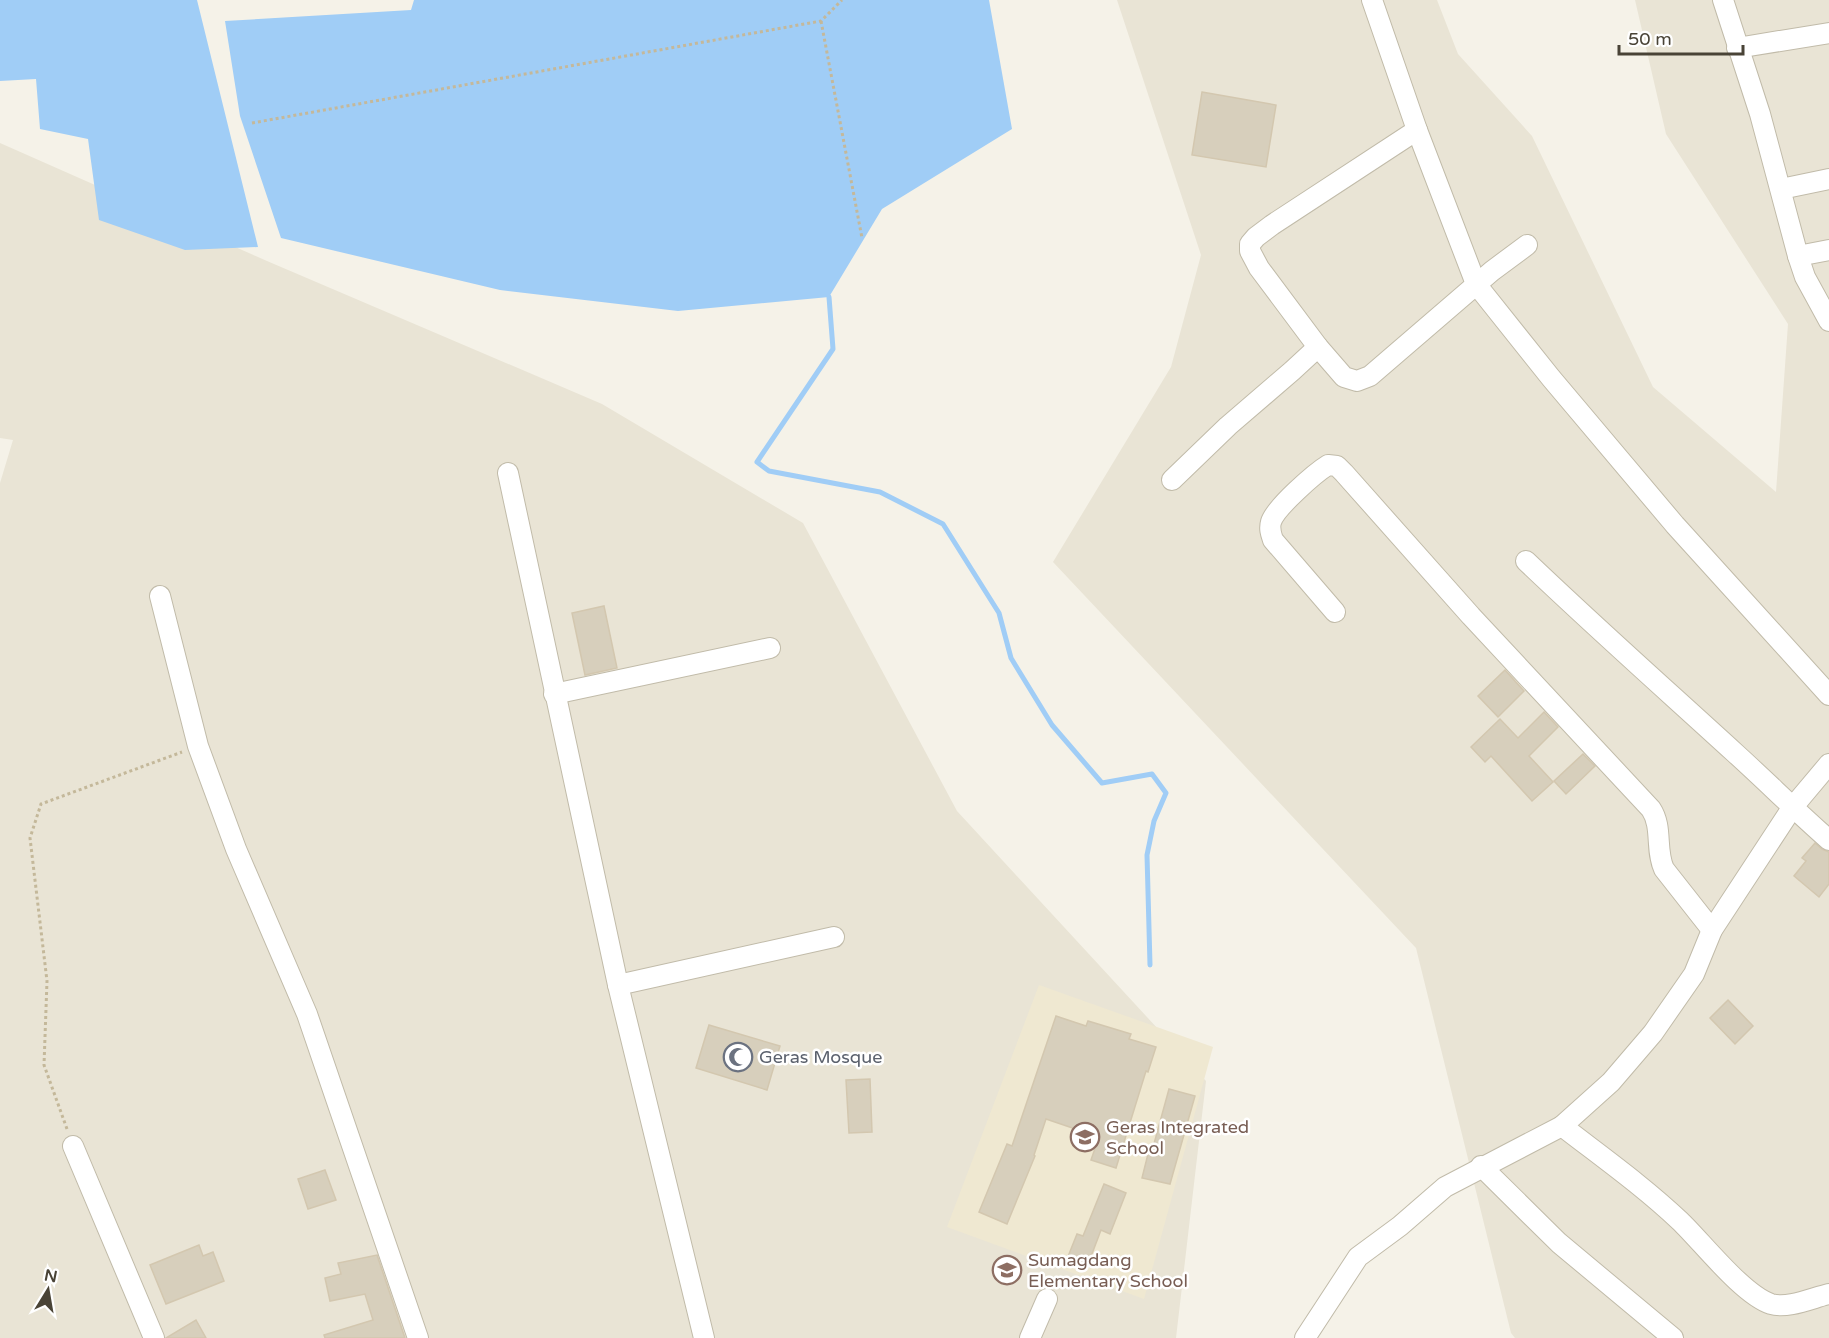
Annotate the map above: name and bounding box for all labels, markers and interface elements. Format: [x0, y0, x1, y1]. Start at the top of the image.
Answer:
scale bar [1619, 18, 1744, 56]
text: 50 m [1628, 28, 1672, 50]
mosque icon: Geras Mosque [722, 1041, 754, 1073]
place label: Geras Mosque [759, 1046, 882, 1068]
place label: Geras Integrated School [1106, 1116, 1249, 1159]
school or university icon: Geras Integrated School [1069, 1121, 1101, 1153]
place label: Sumagdang Elementary School [1028, 1249, 1188, 1292]
school or university icon: Sumagdang Elementary School [991, 1254, 1023, 1286]
north arrow [18, 1260, 78, 1320]
text: N [42, 1265, 59, 1287]

